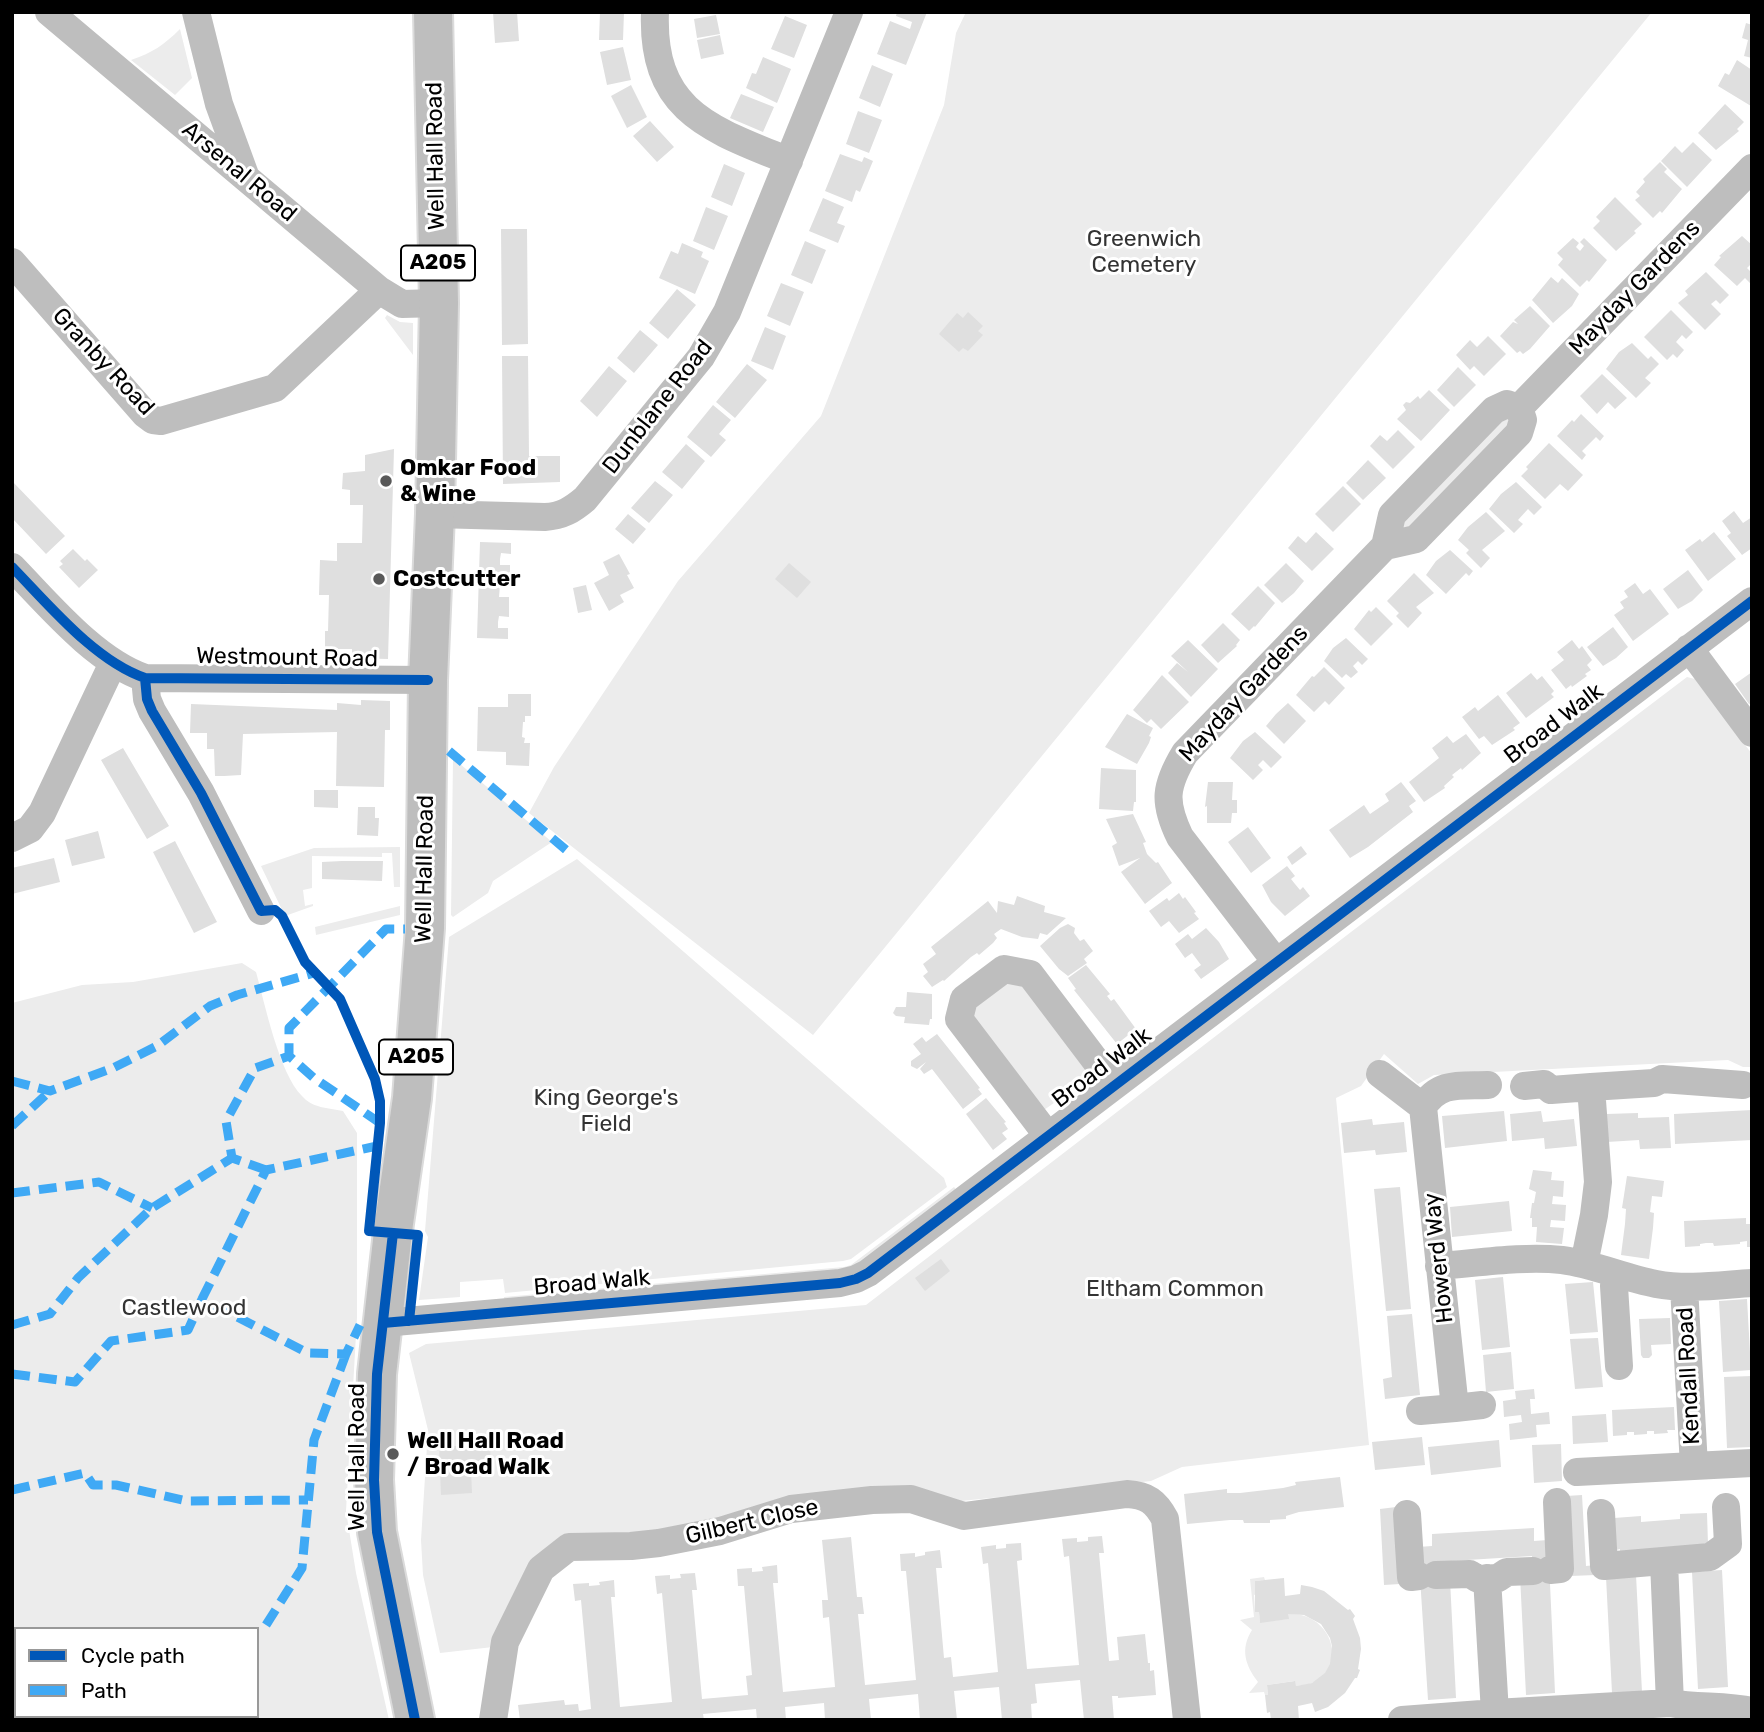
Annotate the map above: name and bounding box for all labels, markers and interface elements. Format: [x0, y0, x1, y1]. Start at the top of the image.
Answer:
street label: Well Hall Road [421, 82, 451, 230]
street label: Arsenal Road [176, 116, 302, 228]
street label: Mayday Gardens [1564, 215, 1706, 361]
park label: Greenwich Cemetery [1087, 225, 1201, 279]
road number: A205 [401, 246, 475, 280]
street label: Granby Road [46, 303, 160, 421]
street label: Dunblane Road [597, 334, 719, 480]
place label: Omkar Food & Wine [400, 454, 536, 508]
marker: Omkar Food & Wine [378, 473, 394, 489]
place label: Costcutter [393, 565, 521, 593]
marker: Costcutter [371, 571, 387, 587]
street label: Mayday Gardens [1174, 620, 1314, 768]
street label: Westmount Road [196, 643, 378, 673]
street label: Broad Walk [1499, 678, 1609, 770]
street label: Well Hall Road [410, 795, 440, 943]
street label: Broad Walk [1047, 1022, 1157, 1114]
road number: A205 [379, 1040, 453, 1074]
park label: King George's Field [533, 1084, 679, 1138]
street label: Howerd Way [1418, 1191, 1460, 1325]
street label: Broad Walk [532, 1264, 652, 1302]
park label: Eltham Common [1086, 1275, 1264, 1303]
park label: Castlewood [121, 1294, 247, 1322]
street label: Kendall Road [1672, 1307, 1706, 1445]
street label: Well Hall Road [343, 1383, 371, 1531]
place label: Well Hall Road / Broad Walk [407, 1427, 564, 1481]
marker: Well Hall Road / Broad Walk [385, 1446, 401, 1462]
street label: Gilbert Close [683, 1493, 821, 1551]
legend [14, 1627, 259, 1718]
text: Cycle path [81, 1643, 185, 1668]
text: Path [81, 1678, 127, 1703]

